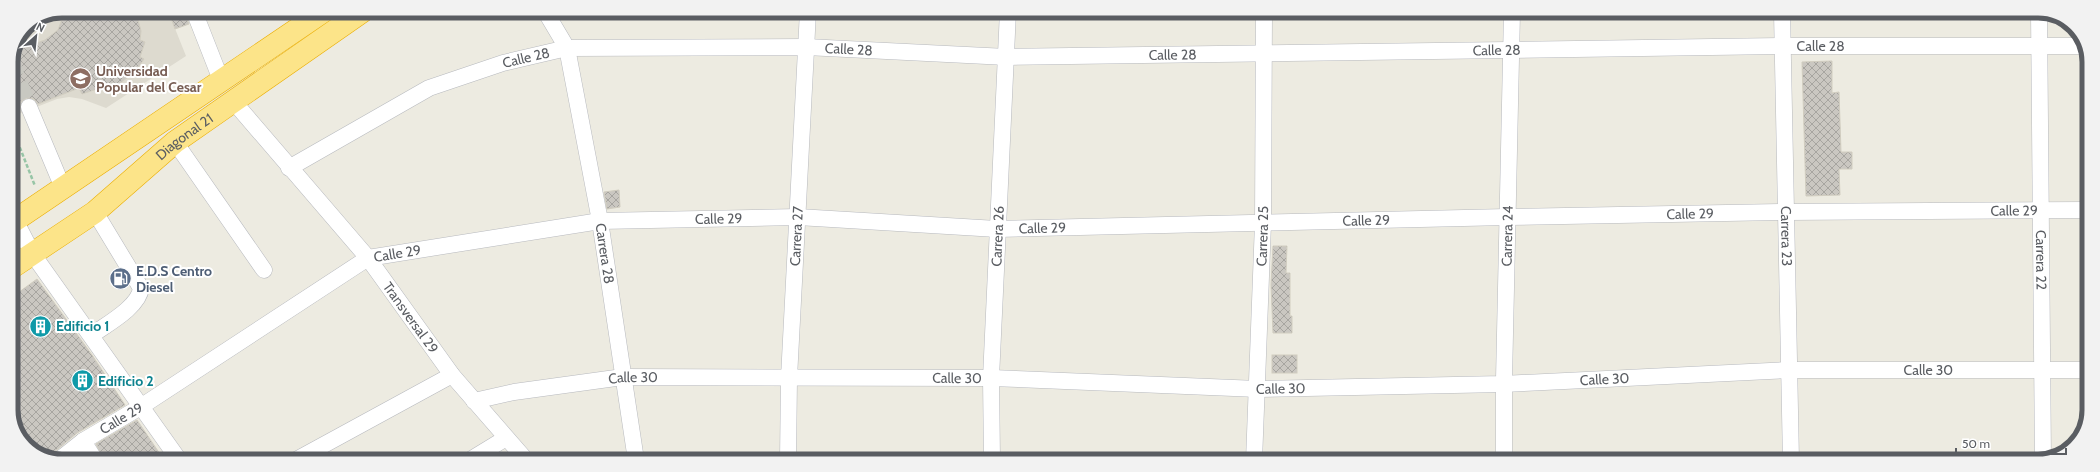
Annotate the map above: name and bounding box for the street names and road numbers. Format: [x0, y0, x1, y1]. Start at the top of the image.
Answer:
street label: Calle 28 [1797, 37, 1845, 55]
street label: Calle 28 [824, 39, 873, 59]
street label: Calle 28 [1472, 41, 1521, 59]
street label: Calle 28 [501, 43, 551, 72]
street label: Calle 28 [1148, 45, 1197, 64]
street label: Diagonal 21 [152, 109, 217, 164]
street label: Calle 29 [1990, 201, 2038, 220]
street label: Calle 29 [1666, 204, 1714, 223]
street label: Carrera 26 [987, 205, 1008, 267]
street label: Carrera 24 [1497, 205, 1517, 267]
street label: Carrera 27 [786, 206, 807, 267]
street label: Carrera 25 [1252, 206, 1272, 267]
street label: Carrera 23 [1777, 206, 1796, 266]
street label: Calle 29 [695, 209, 743, 228]
street label: Calle 29 [1342, 211, 1390, 230]
street label: Calle 29 [1018, 218, 1066, 237]
street label: Carrera 28 [591, 222, 618, 285]
street label: Carrera 22 [2032, 230, 2050, 290]
street label: Calle 29 [372, 241, 422, 266]
street label: Transversal 29 [379, 278, 442, 357]
street label: Calle 30 [1904, 361, 1953, 379]
street label: Calle 30 [607, 368, 658, 388]
street label: Calle 30 [932, 369, 982, 387]
street label: Calle 30 [1579, 369, 1630, 389]
street label: Calle 30 [1256, 379, 1306, 398]
street label: Calle 29 [96, 398, 146, 438]

